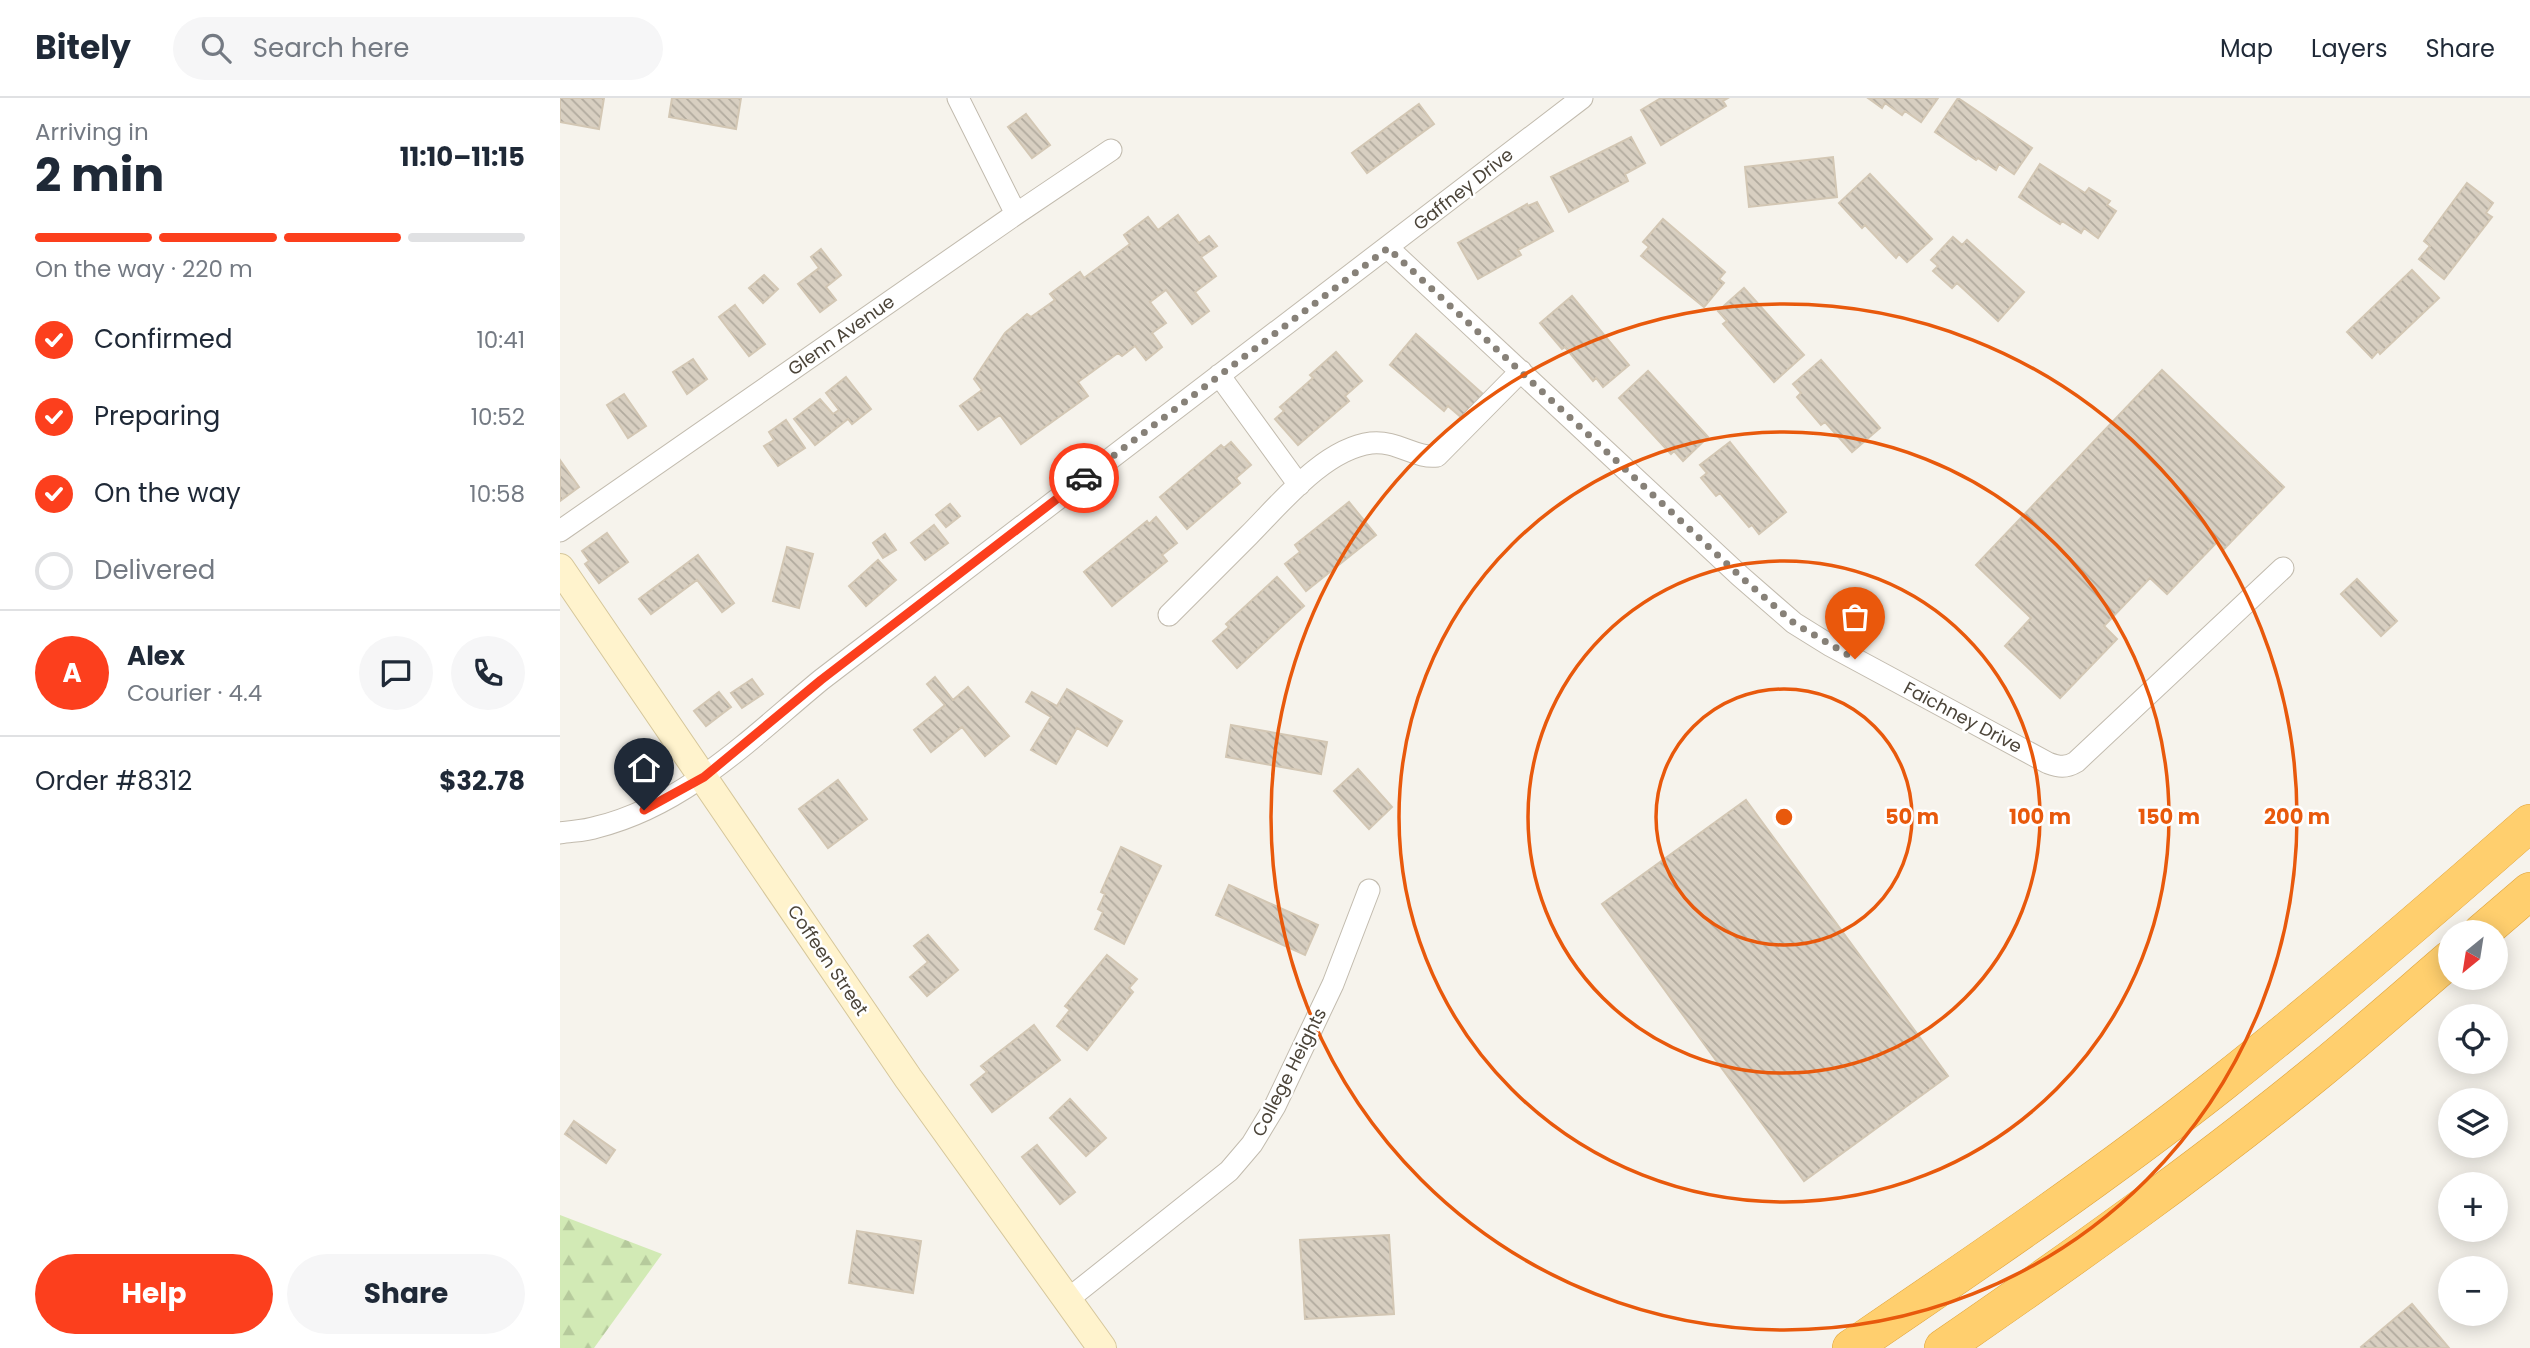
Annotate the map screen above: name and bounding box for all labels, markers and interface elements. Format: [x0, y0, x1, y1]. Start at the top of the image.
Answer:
search box [173, 17, 663, 80]
text: Bitely [35, 24, 131, 71]
icon: search [197, 29, 235, 67]
text: Search here [253, 30, 409, 66]
text: Map [2220, 32, 2273, 65]
text: Layers [2311, 32, 2387, 65]
text: Share [2425, 32, 2495, 65]
text: Arriving in [35, 116, 149, 148]
text: 11:10–11:15 [400, 139, 525, 175]
street label: Gaffney Drive [1408, 142, 1518, 236]
text: 2 min [35, 143, 164, 207]
text: On the way · 220 m [35, 253, 253, 285]
street label: Glenn Avenue [783, 289, 899, 381]
icon: check [35, 321, 73, 359]
text: Confirmed [94, 321, 232, 357]
text: 10:41 [476, 324, 525, 356]
icon: check [35, 398, 73, 436]
text: Preparing [94, 398, 220, 434]
text: 10:52 [471, 401, 525, 433]
courier [1049, 443, 1119, 513]
icon: car [1065, 459, 1103, 497]
icon: check [35, 475, 73, 513]
text: On the way [94, 475, 241, 511]
text: 10:58 [469, 478, 525, 510]
text: Delivered [94, 552, 215, 588]
pin [1825, 587, 1885, 659]
icon: bag [1836, 598, 1874, 636]
button: chat [359, 636, 433, 710]
button: phone [451, 636, 525, 710]
text: Alex [127, 638, 185, 674]
text: A [62, 655, 82, 691]
street label: Faichney Drive [1899, 675, 2027, 759]
text: Courier · 4.4 [127, 677, 262, 709]
pin [614, 738, 674, 810]
icon: home [625, 749, 663, 787]
text: Order #8312 [35, 763, 192, 799]
text: $32.78 [439, 763, 525, 799]
text: 50 m [1885, 802, 1939, 831]
text: 100 m [2009, 802, 2071, 831]
text: 150 m [2138, 802, 2200, 831]
text: 200 m [2264, 802, 2330, 831]
centre of rings [1772, 805, 1796, 829]
street label: Coffeen Street [782, 900, 874, 1020]
north arrow [2438, 920, 2508, 990]
map controls [2438, 920, 2508, 1326]
street label: College Heights [1246, 1003, 1332, 1141]
button: locate [2438, 1004, 2508, 1074]
button: layers [2438, 1088, 2508, 1158]
button: + [2438, 1172, 2508, 1242]
button: Help [35, 1254, 273, 1334]
button: Share [287, 1254, 525, 1334]
button: − [2438, 1256, 2508, 1326]

